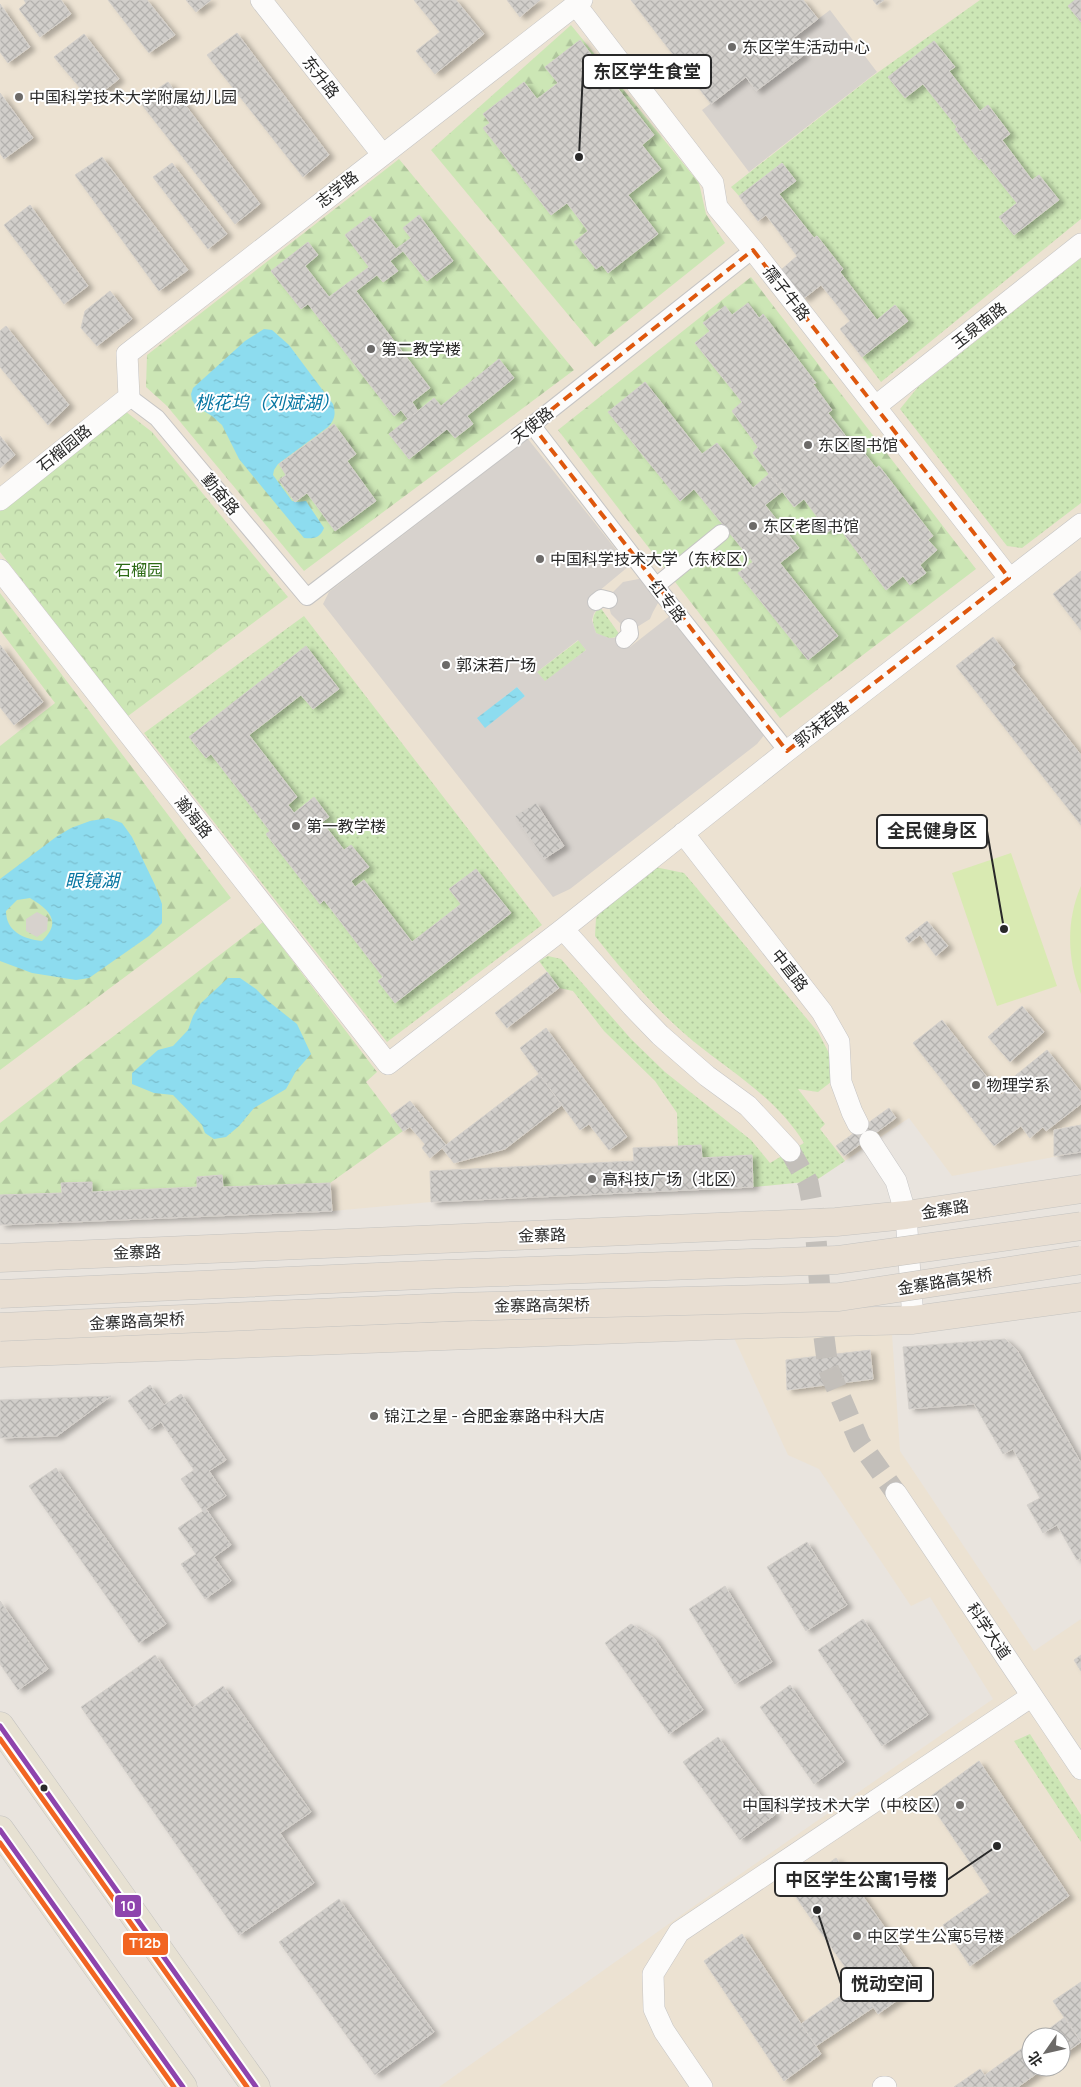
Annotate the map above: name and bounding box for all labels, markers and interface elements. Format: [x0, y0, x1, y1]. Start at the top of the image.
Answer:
place label: 东区学生活动中心 [742, 36, 870, 58]
marker: 东区学生活动中心 [726, 41, 738, 53]
street label: 东升路 [298, 51, 344, 103]
callout: 东区学生食堂 [583, 55, 711, 88]
text: 东区学生食堂 [593, 59, 701, 83]
place label: 中国科学技术大学附属幼儿园 [29, 86, 237, 108]
marker: 中国科学技术大学附属幼儿园 [13, 91, 25, 103]
street label: 志学路 [311, 166, 363, 212]
street label: 孺子牛路 [759, 261, 815, 325]
street label: 玉泉南路 [947, 297, 1011, 353]
place label: 第二教学楼 [381, 338, 461, 360]
marker: 第二教学楼 [365, 343, 377, 355]
water label: 桃花坞（刘斌湖） [195, 390, 339, 414]
street label: 天使路 [506, 402, 558, 448]
street label: 石榴园路 [32, 419, 96, 477]
place label: 东区图书馆 [818, 434, 898, 456]
marker: 东区图书馆 [802, 439, 814, 451]
street label: 勤奋路 [197, 469, 245, 519]
place label: 东区老图书馆 [763, 515, 859, 537]
marker: 东区老图书馆 [747, 520, 759, 532]
place label: 中国科学技术大学（东校区） [550, 548, 758, 570]
marker: 中国科学技术大学（东校区） [534, 553, 546, 565]
park label: 石榴园 [115, 559, 163, 581]
street label: 红专路 [645, 575, 691, 627]
place label: 郭沫若广场 [456, 654, 536, 676]
marker: 郭沫若广场 [440, 659, 452, 671]
street label: 郭沫若路 [789, 696, 853, 752]
street label: 瀚海路 [170, 791, 218, 843]
place label: 第一教学楼 [306, 815, 386, 837]
callout: 全民健身区 [877, 815, 987, 848]
text: 全民健身区 [887, 818, 977, 842]
marker: 第一教学楼 [290, 820, 302, 832]
water label: 眼镜湖 [65, 868, 122, 892]
street label: 中直路 [767, 944, 813, 996]
place label: 物理学系 [986, 1074, 1050, 1096]
marker: 物理学系 [970, 1079, 982, 1091]
place label: 高科技广场（北区） [602, 1168, 746, 1190]
marker: 高科技广场（北区） [586, 1173, 598, 1185]
street label: 金寨路 [920, 1194, 970, 1224]
street label: 金寨路 [518, 1223, 566, 1247]
street label: 金寨路 [113, 1240, 161, 1264]
street label: 金寨路高架桥 [896, 1263, 994, 1299]
street label: 金寨路高架桥 [494, 1293, 590, 1317]
street label: 金寨路高架桥 [88, 1308, 186, 1334]
place label: 锦江之星 - 合肥金寨路中科大店 [384, 1405, 605, 1427]
marker: 锦江之星 - 合肥金寨路中科大店 [368, 1410, 380, 1422]
street label: 科学大道 [962, 1598, 1016, 1664]
unlabelled marker [39, 1783, 49, 1793]
place label: 中国科学技术大学（中校区） [742, 1794, 950, 1816]
marker: 中国科学技术大学（中校区） [954, 1799, 966, 1811]
callout: 中区学生公寓1号楼 [775, 1863, 947, 1896]
text: 中区学生公寓1号楼 [785, 1867, 937, 1891]
line badge: 10 [114, 1894, 142, 1918]
text: 10 [120, 1896, 136, 1915]
place label: 中区学生公寓5号楼 [867, 1925, 1004, 1947]
marker: 中区学生公寓5号楼 [851, 1930, 863, 1942]
line badge: T12b [122, 1932, 169, 1956]
text: T12b [129, 1933, 161, 1952]
callout: 悦动空间 [841, 1968, 933, 2001]
text: 悦动空间 [851, 1971, 923, 1995]
north arrow [1021, 2027, 1071, 2077]
text: 北 [1023, 2048, 1047, 2071]

